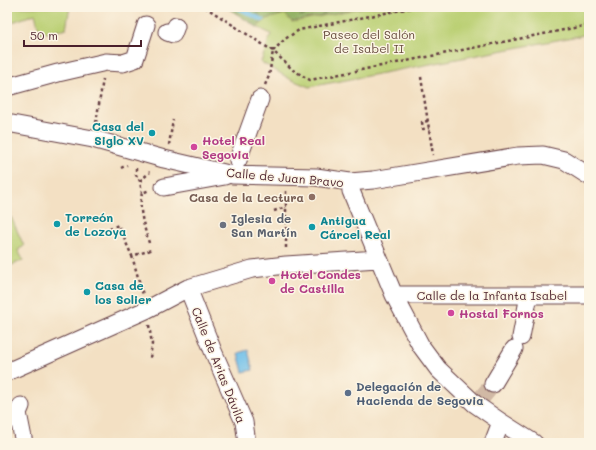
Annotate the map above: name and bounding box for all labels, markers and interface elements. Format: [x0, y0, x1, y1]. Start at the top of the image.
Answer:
scale bar [24, 22, 141, 48]
park label: Paseo del Salón de Isabel II [323, 26, 415, 56]
text: 50 m [30, 27, 58, 43]
place label: Casa del Siglo XV [92, 118, 144, 148]
marker: Casa del Siglo XV [147, 128, 157, 138]
place label: Hotel Real Segovia [202, 132, 265, 162]
marker: Hotel Real Segovia [189, 142, 199, 152]
street label: Calle de Juan Bravo [226, 164, 344, 190]
place label: Casa de la Lectura [189, 189, 304, 205]
marker: Casa de la Lectura [307, 192, 317, 202]
place label: Torreón de Lozoya [65, 209, 126, 239]
place label: Iglesia de San Martín [231, 210, 297, 240]
place label: Antigua Cárcel Real [320, 212, 390, 242]
marker: Torreón de Lozoya [52, 219, 62, 229]
marker: Iglesia de San Martín [218, 220, 228, 230]
marker: Antigua Cárcel Real [307, 222, 317, 232]
place label: Hotel Condes de Castilla [280, 266, 361, 296]
marker: Hotel Condes de Castilla [267, 276, 277, 286]
place label: Casa de los Solier [95, 277, 151, 307]
marker: Casa de los Solier [82, 287, 92, 297]
street label: Calle de la Infanta Isabel [417, 287, 567, 303]
street label: Calle de Arias Dávila [188, 305, 250, 425]
place label: Hostal Fornos [459, 305, 544, 321]
marker: Hostal Fornos [446, 308, 456, 318]
place label: Delegación de Hacienda de Segovia [356, 378, 484, 408]
marker: Delegación de Hacienda de Segovia [343, 388, 353, 398]

